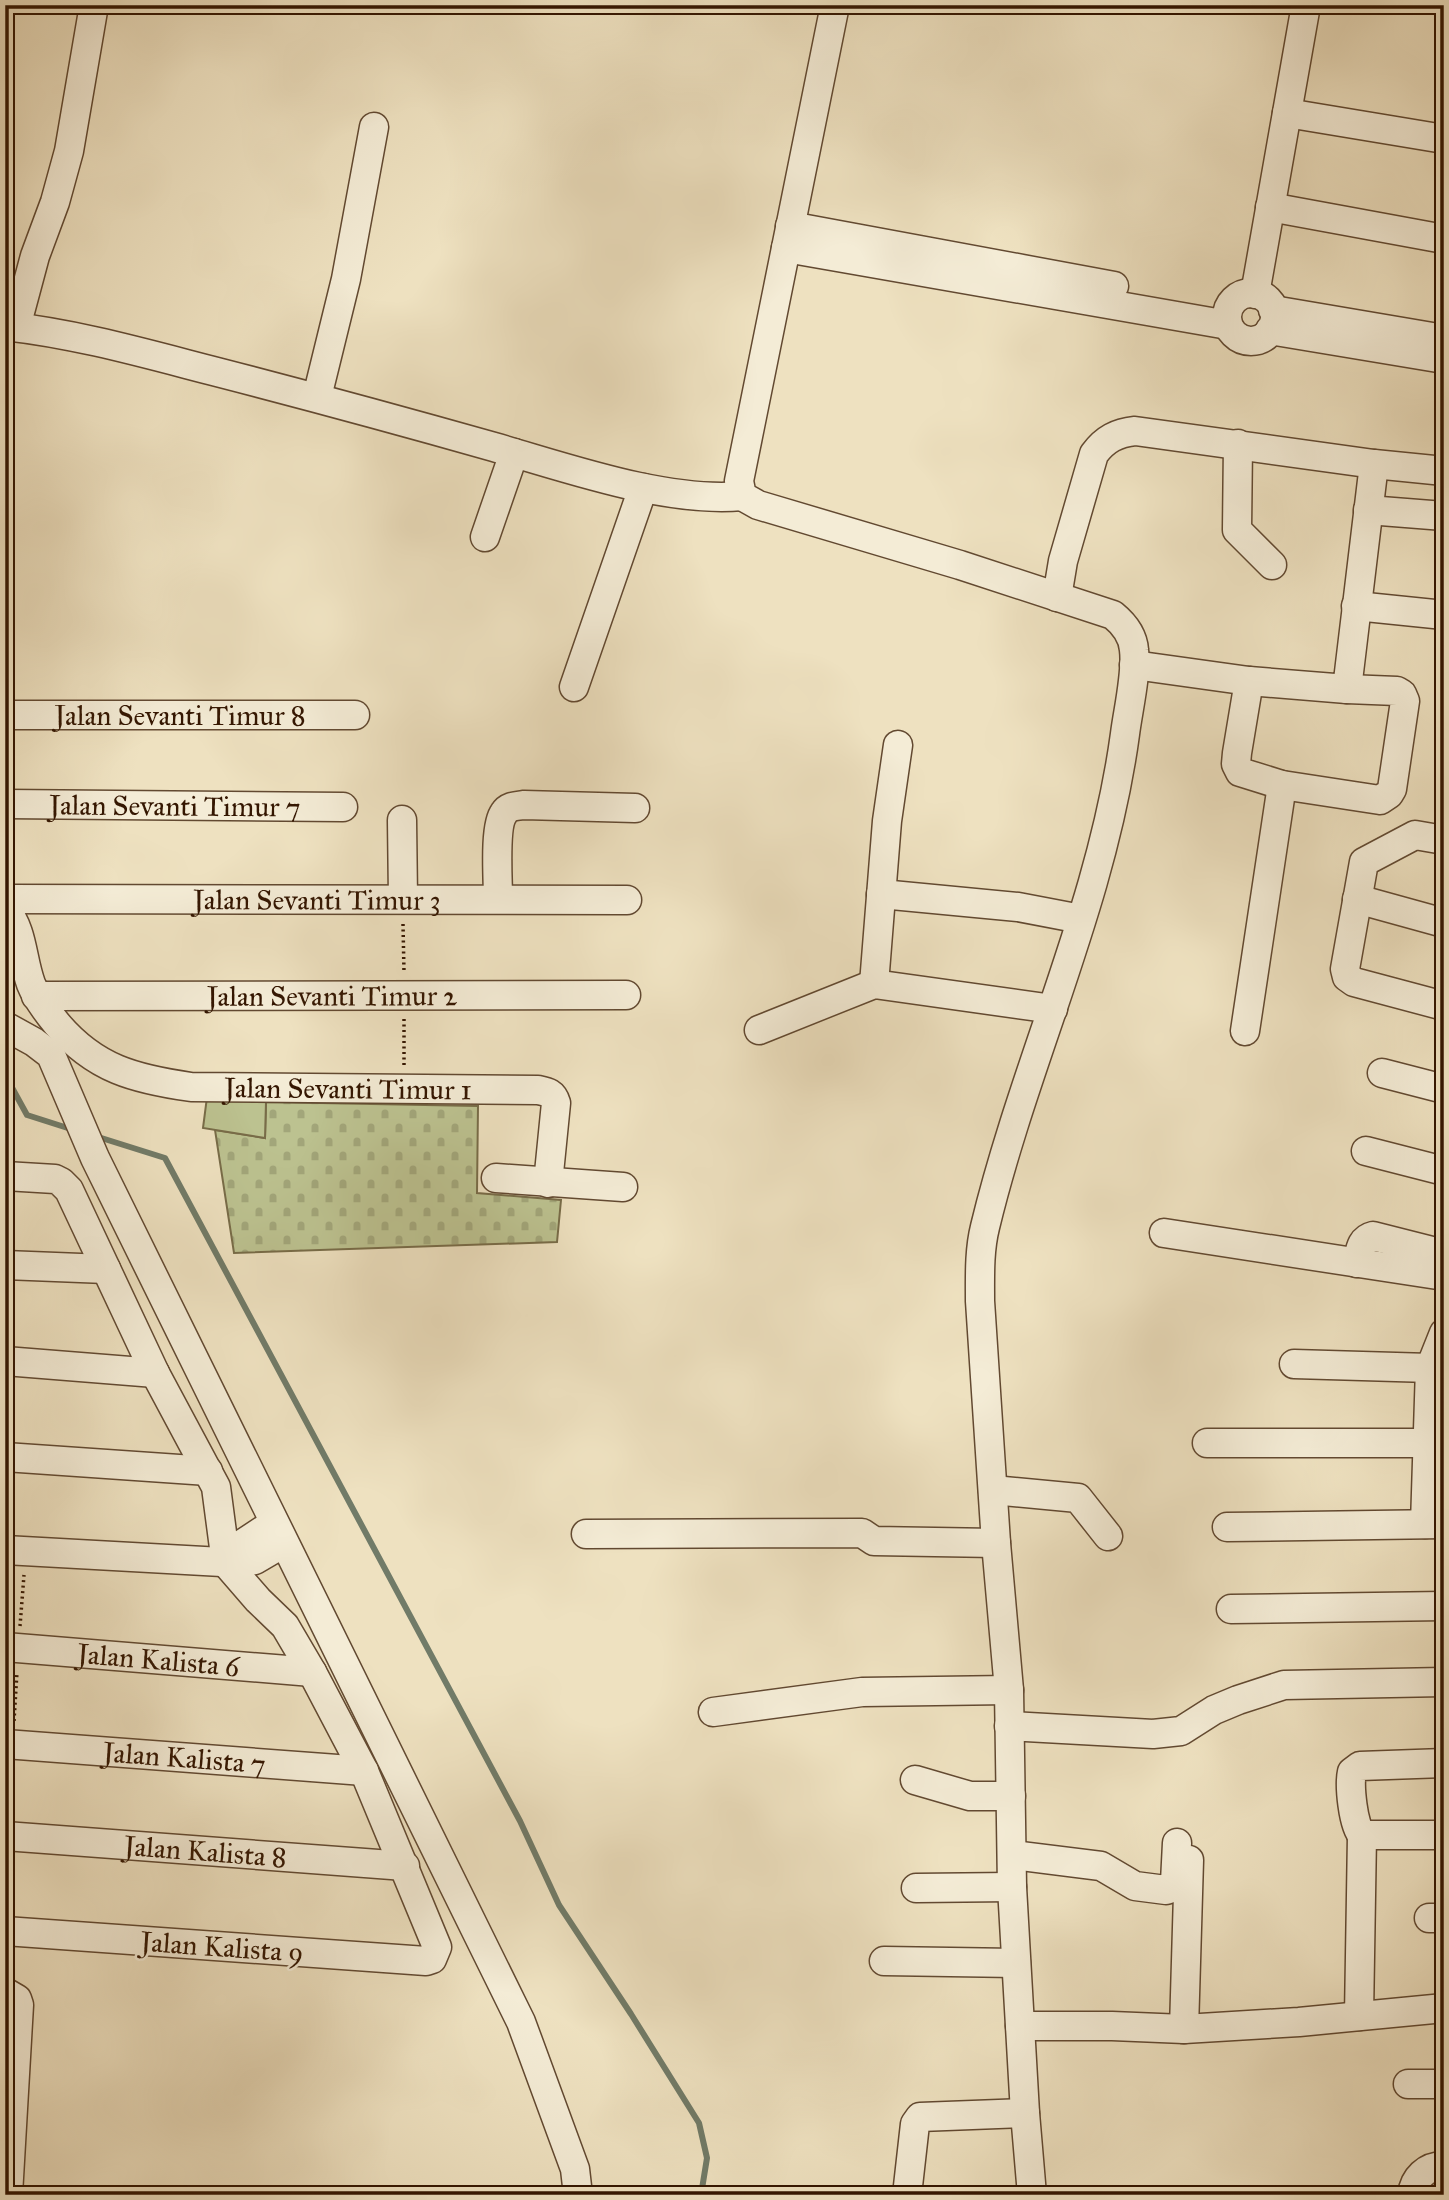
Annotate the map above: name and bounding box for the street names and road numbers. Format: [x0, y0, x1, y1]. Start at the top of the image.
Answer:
street label: Jalan Sevanti Timur 8 [51, 698, 306, 733]
street label: Jalan Sevanti Timur 7 [46, 787, 301, 824]
street label: Jalan Sevanti Timur 3 [190, 882, 441, 917]
street label: Jalan Sevanti Timur 2 [204, 978, 457, 1013]
street label: Jalan Sevanti Timur 1 [221, 1070, 472, 1107]
street label: Jalan Kalista 6 [73, 1635, 242, 1684]
street label: Jalan Kalista 7 [99, 1734, 267, 1781]
street label: Jalan Kalista 8 [120, 1827, 288, 1875]
street label: Jalan Kalista 9 [136, 1924, 305, 1970]

